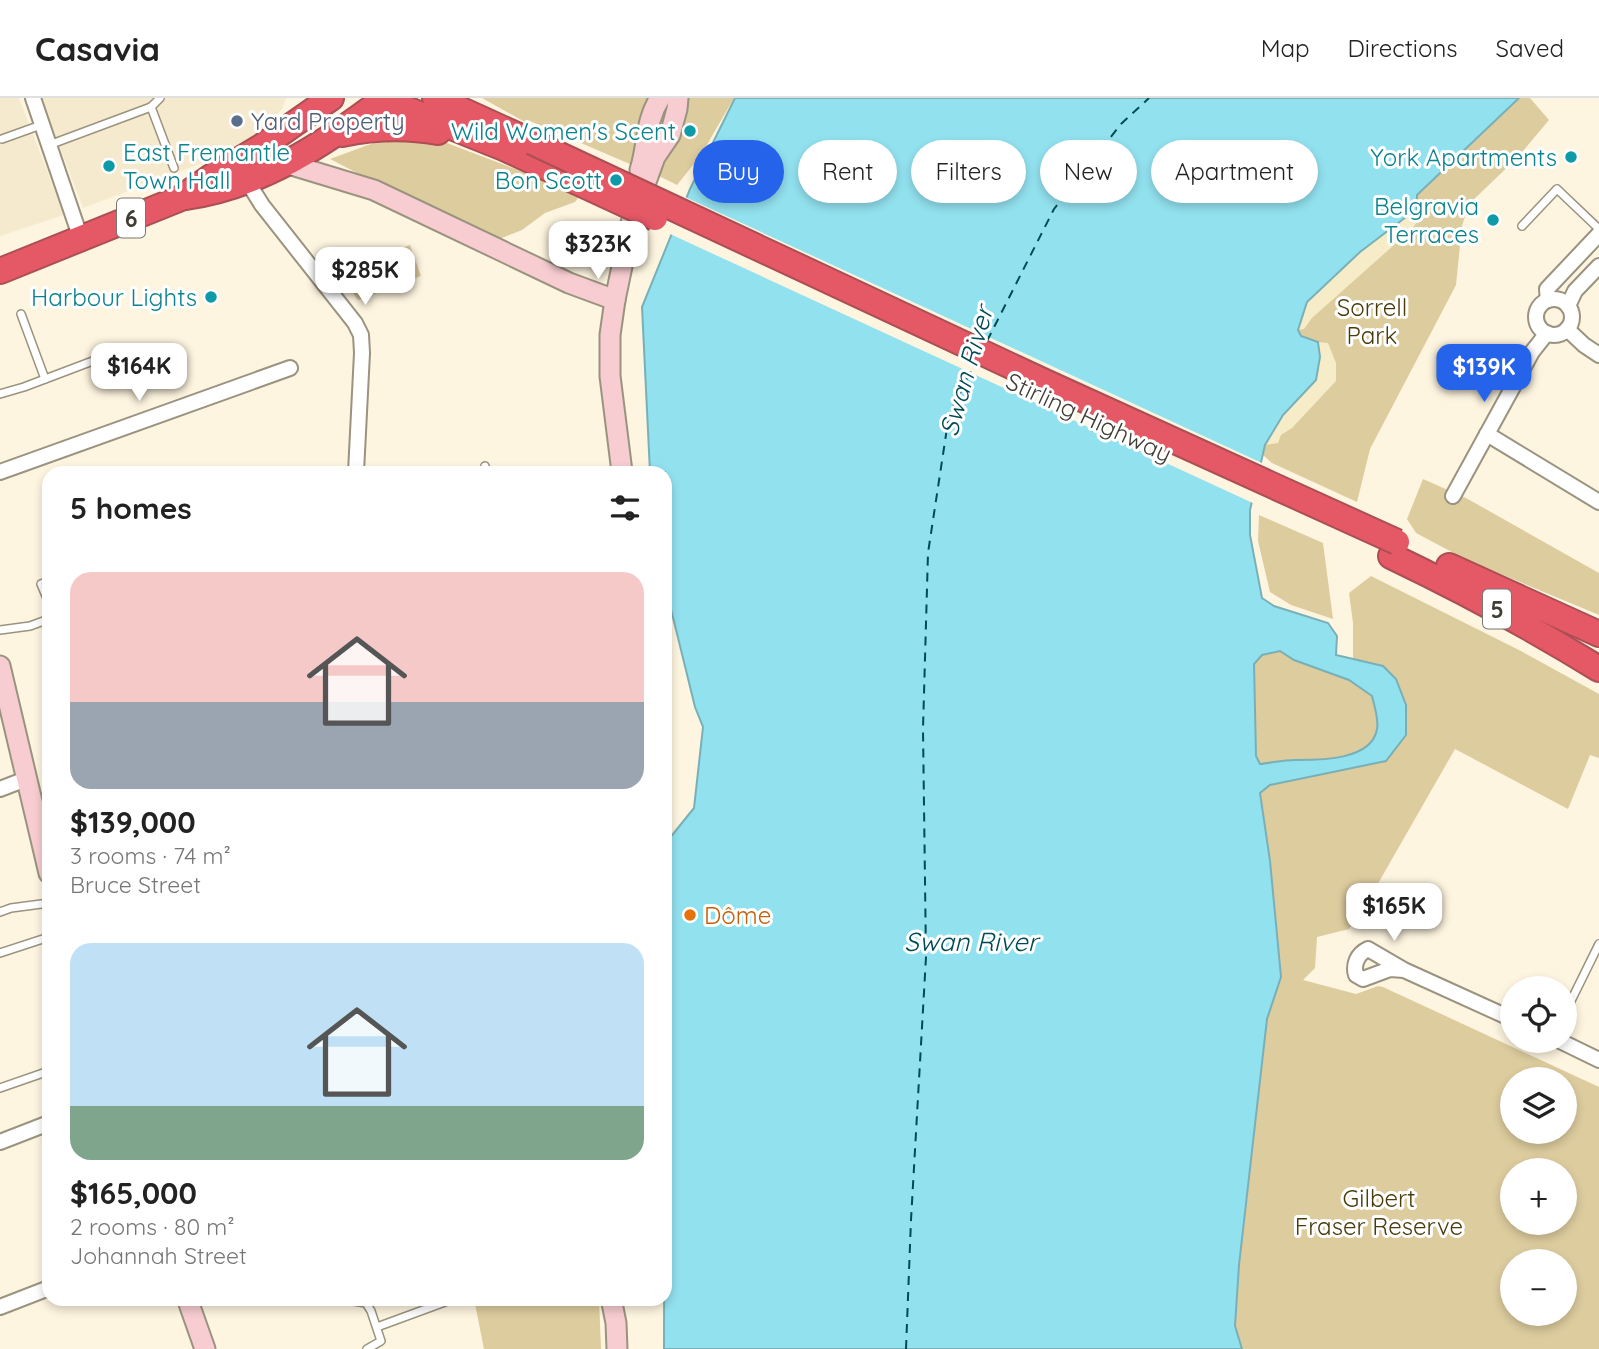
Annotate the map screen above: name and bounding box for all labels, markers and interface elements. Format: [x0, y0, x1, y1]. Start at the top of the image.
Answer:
text: Casavia [35, 28, 160, 69]
text: Map [1261, 33, 1310, 63]
text: Directions [1348, 33, 1458, 63]
text: Saved [1496, 33, 1564, 63]
place label: Yard Property [251, 106, 405, 136]
marker: Yard Property [229, 113, 245, 129]
place label: Wild Women's Scent [451, 116, 676, 146]
marker: Wild Women's Scent [682, 123, 698, 139]
place label: East Fremantle Town Hall [123, 137, 290, 195]
chip: Buy [693, 140, 784, 203]
chip: Rent [798, 140, 897, 203]
chip: Filters [911, 140, 1026, 203]
chip: New [1040, 140, 1137, 203]
chip: Apartment [1151, 140, 1318, 203]
place label: York Apartments [1370, 142, 1557, 172]
marker: York Apartments [1563, 149, 1579, 165]
marker: East Fremantle Town Hall [101, 158, 117, 174]
place label: Bon Scott [495, 165, 602, 195]
marker: Bon Scott [608, 172, 624, 188]
place label: Belgravia Terraces [1374, 191, 1479, 249]
road number: 6 [117, 198, 145, 238]
marker: Belgravia Terraces [1485, 212, 1501, 228]
pin: $323K [549, 222, 647, 281]
text: $323K [565, 229, 631, 258]
pin: $285K [316, 248, 414, 307]
text: $285K [331, 255, 399, 284]
place label: Harbour Lights [31, 282, 197, 312]
marker: Harbour Lights [203, 289, 219, 305]
park label: Sorrell Park [1337, 292, 1407, 350]
water label: Swan River [932, 299, 1001, 440]
pin: $164K [90, 344, 188, 403]
pin: $139K [1435, 344, 1533, 404]
text: $164K [107, 351, 171, 380]
text: $139K [1452, 352, 1516, 381]
street label: Stirling Highway [1001, 365, 1177, 469]
text: 5 homes [70, 489, 192, 527]
icon: filters [606, 489, 644, 527]
road number: 5 [1483, 589, 1511, 628]
icon: home [294, 618, 420, 744]
text: $139,000 [70, 803, 196, 841]
text: 3 rooms · 74 m² [70, 841, 231, 870]
text: Bruce Street [70, 870, 201, 899]
pin: $165K [1345, 884, 1443, 943]
text: $165K [1362, 891, 1426, 920]
place label: Dôme [704, 900, 771, 930]
marker: Dôme [682, 907, 698, 923]
water label: Swan River [904, 925, 1041, 958]
map controls [1500, 976, 1577, 1326]
button: locate [1500, 976, 1577, 1053]
icon: home [294, 989, 420, 1115]
button: layers [1500, 1067, 1577, 1144]
button: + [1500, 1158, 1577, 1235]
text: $165,000 [70, 1174, 197, 1212]
park label: Gilbert Fraser Reserve [1295, 1183, 1463, 1241]
text: 2 rooms · 80 m² [70, 1212, 235, 1241]
text: Johannah Street [70, 1241, 247, 1270]
button: − [1500, 1249, 1577, 1326]

